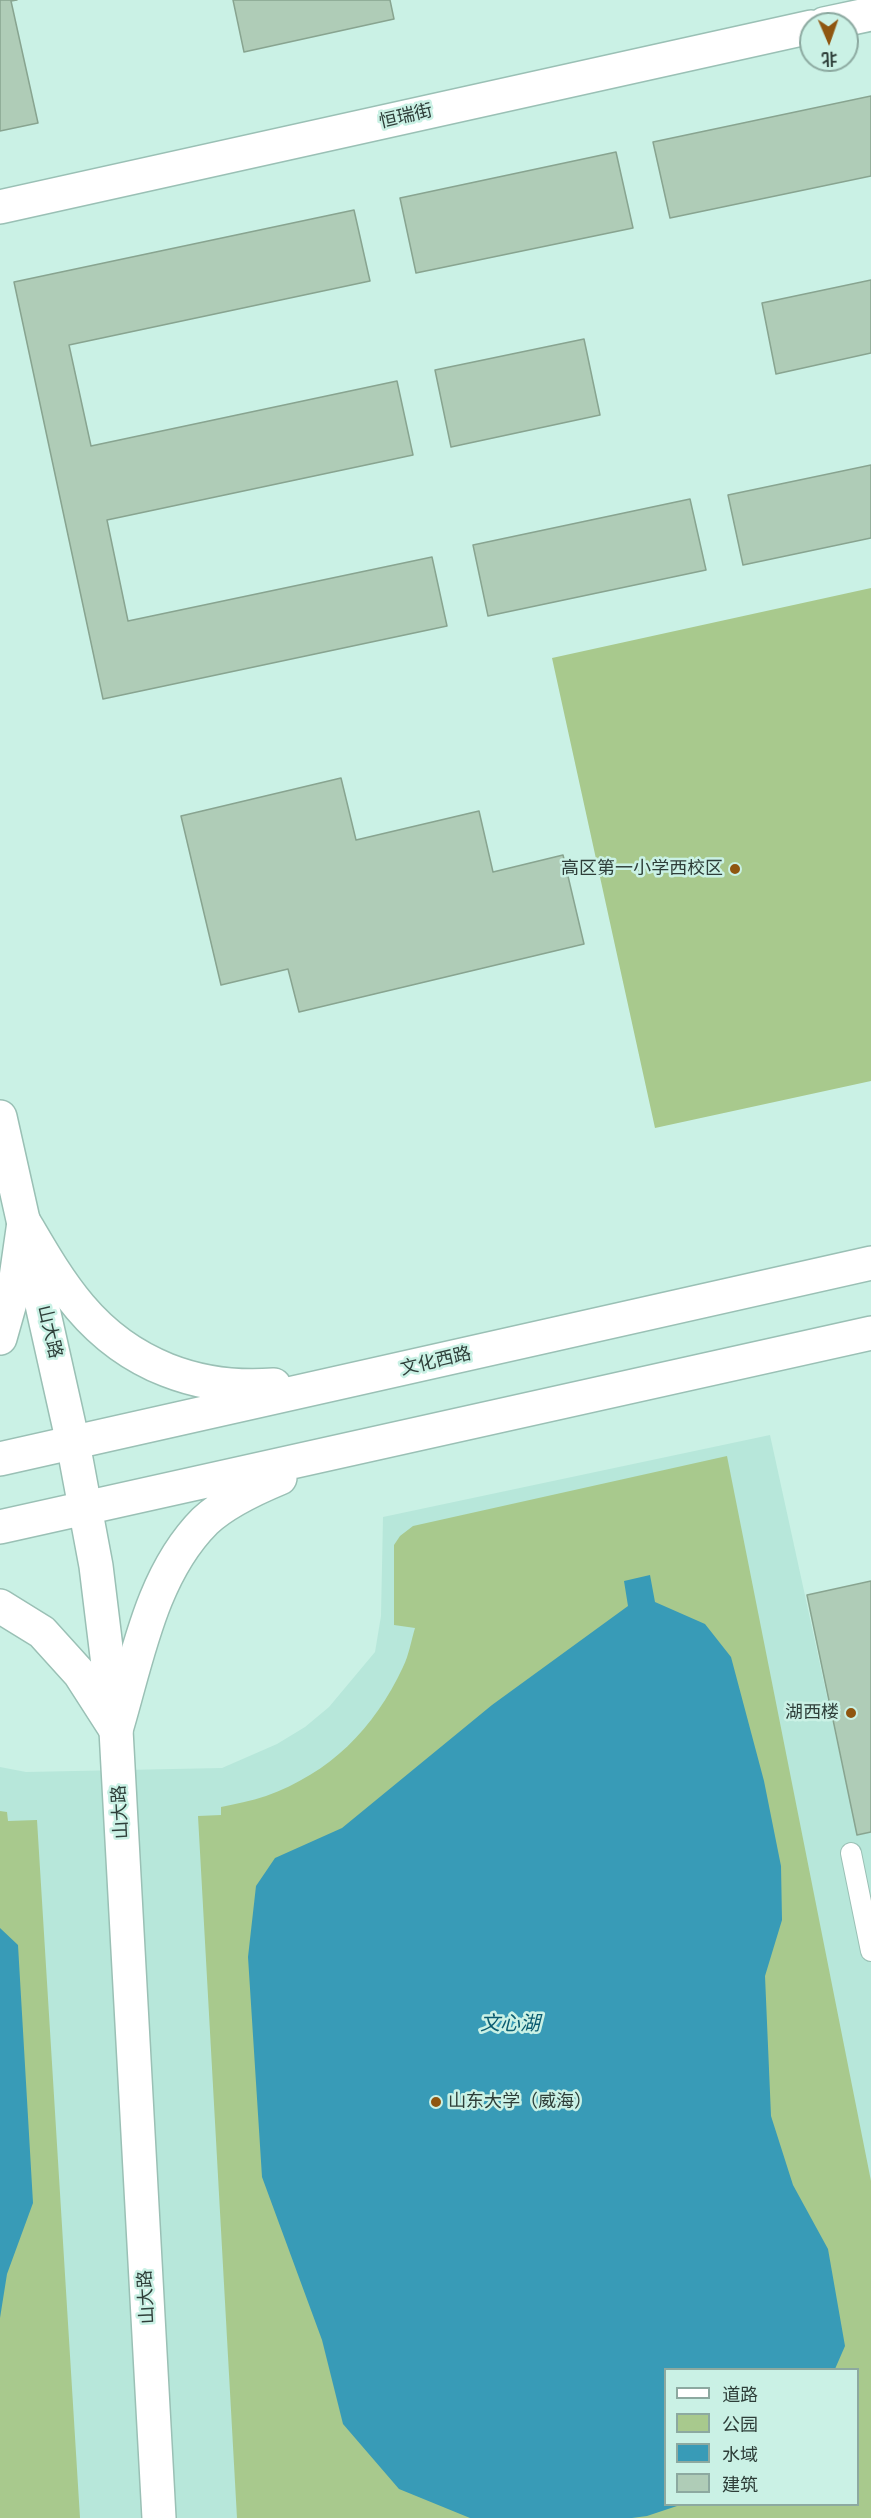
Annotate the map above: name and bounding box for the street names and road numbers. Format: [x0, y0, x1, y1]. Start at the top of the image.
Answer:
street label: 恒瑞街 [377, 100, 435, 134]
street label: 山大路 [32, 1303, 66, 1361]
street label: 文化西路 [398, 1343, 474, 1381]
street label: 山大路 [109, 1784, 133, 1840]
street label: 山大路 [135, 2269, 159, 2325]

